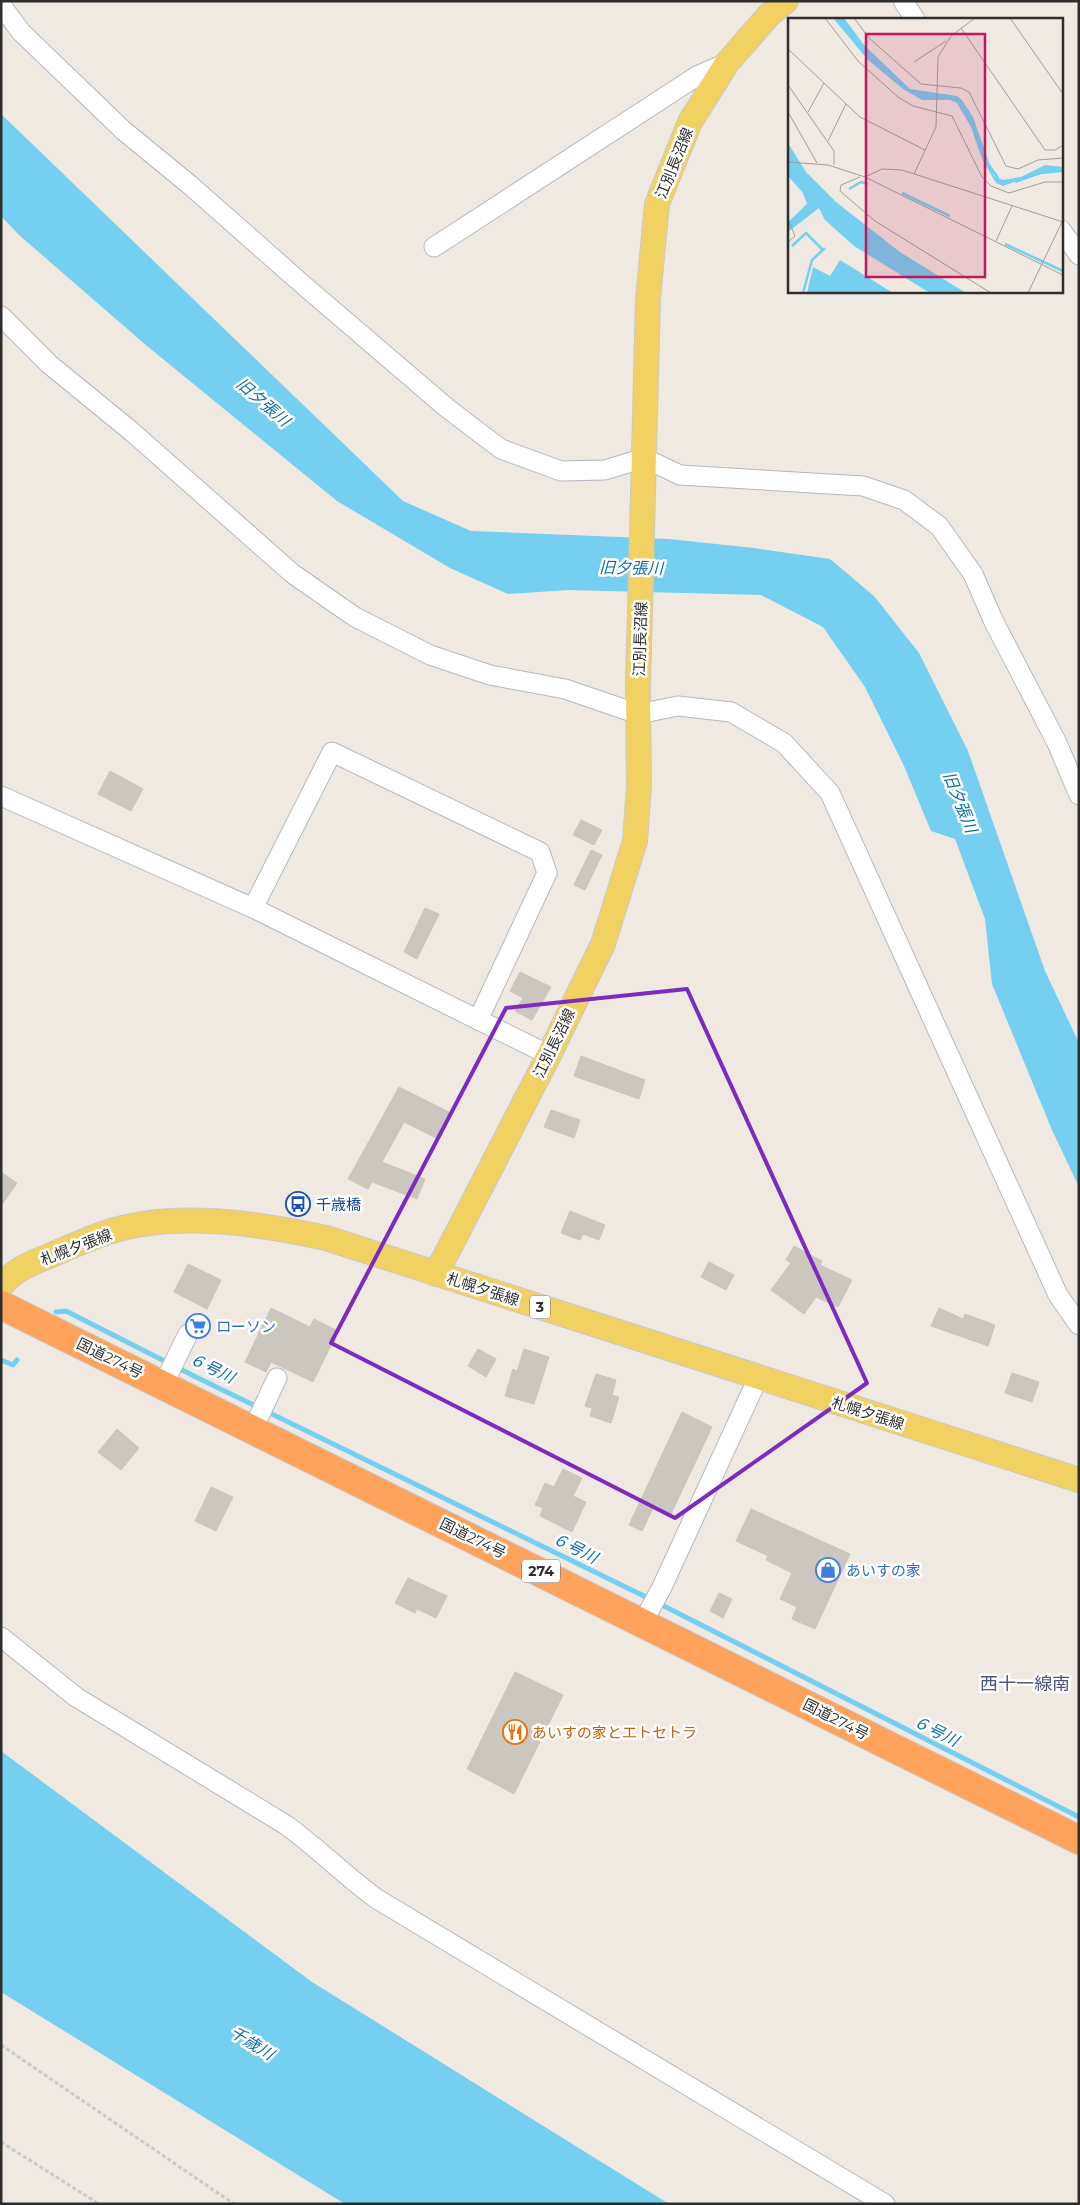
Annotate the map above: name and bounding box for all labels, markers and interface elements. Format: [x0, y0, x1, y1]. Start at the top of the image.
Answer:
inset map [788, 18, 1062, 292]
street label: 江別長沼線 [651, 125, 697, 201]
water label: 旧夕張川 [233, 374, 295, 431]
water label: 旧夕張川 [599, 558, 665, 578]
street label: 江別長沼線 [629, 601, 651, 677]
water label: 旧夕張川 [939, 769, 982, 837]
street label: 江別長沼線 [529, 1005, 579, 1081]
bus stop icon: 千歳橋 [285, 1191, 311, 1217]
place label: 千歳橋 [316, 1195, 361, 1214]
street label: 札幌夕張線 [38, 1225, 114, 1269]
street label: 札幌夕張線 [444, 1268, 522, 1310]
road number: 3 [530, 1295, 550, 1318]
supermarket icon: ローソン [185, 1313, 211, 1339]
place label: ローソン [216, 1317, 276, 1336]
street label: 国道274号 [74, 1334, 146, 1382]
water label: ６号川 [186, 1349, 240, 1388]
street label: 札幌夕張線 [829, 1392, 907, 1434]
street label: 国道274号 [437, 1514, 509, 1562]
water label: ６号川 [549, 1529, 602, 1568]
shop icon: あいすの家 [815, 1557, 841, 1583]
road number: 274 [522, 1560, 560, 1582]
place label: あいすの家 [846, 1561, 921, 1580]
district label: 西十一線南 [980, 1673, 1070, 1695]
street label: 国道274号 [800, 1694, 872, 1744]
water label: ６号川 [910, 1712, 963, 1751]
restaurant icon: あいすの家とエトセトラ [502, 1719, 528, 1745]
place label: あいすの家とエトセトラ [532, 1723, 697, 1742]
water label: 千歳川 [227, 2022, 279, 2065]

